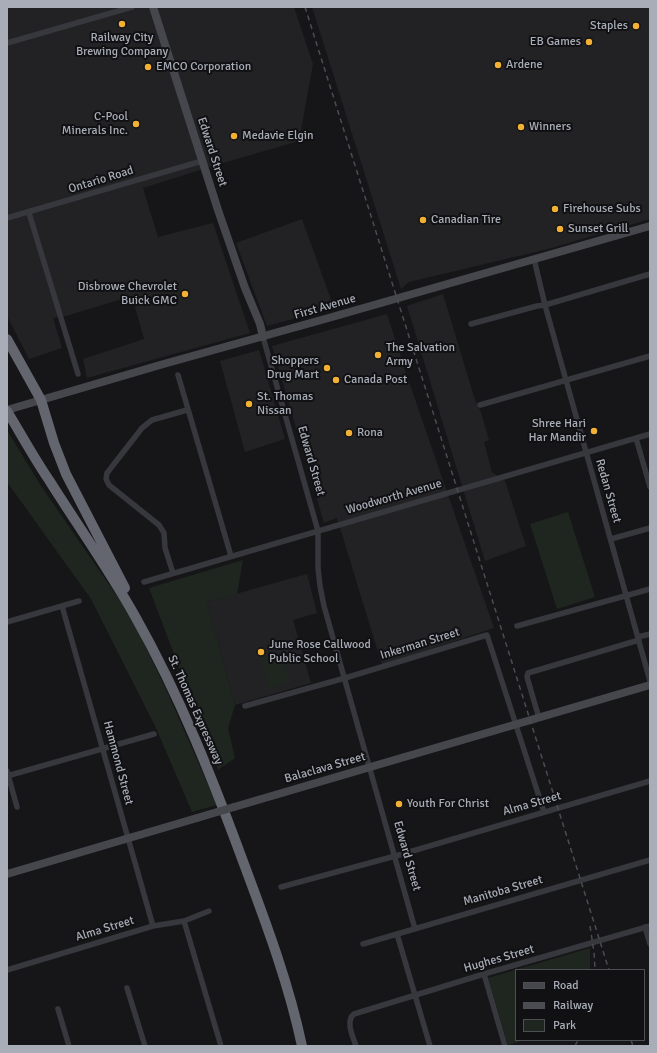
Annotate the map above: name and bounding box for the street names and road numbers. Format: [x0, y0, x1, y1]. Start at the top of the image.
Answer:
street label: Edward Street [194, 115, 230, 189]
street label: Ontario Road [67, 163, 135, 197]
street label: First Avenue [292, 291, 358, 323]
street label: Edward Street [294, 424, 328, 498]
street label: Redan Street [592, 457, 624, 525]
street label: Woodworth Avenue [344, 476, 444, 518]
street label: Inkerman Street [379, 625, 461, 663]
street label: St. Thomas Expressway [164, 653, 226, 767]
street label: Hammond Street [100, 719, 136, 807]
street label: Balaclava Street [283, 750, 367, 786]
street label: Alma Street [501, 789, 563, 819]
street label: Edward Street [390, 819, 424, 893]
street label: Manitoba Street [462, 873, 544, 909]
street label: Alma Street [74, 913, 136, 945]
street label: Hughes Street [462, 942, 536, 976]

